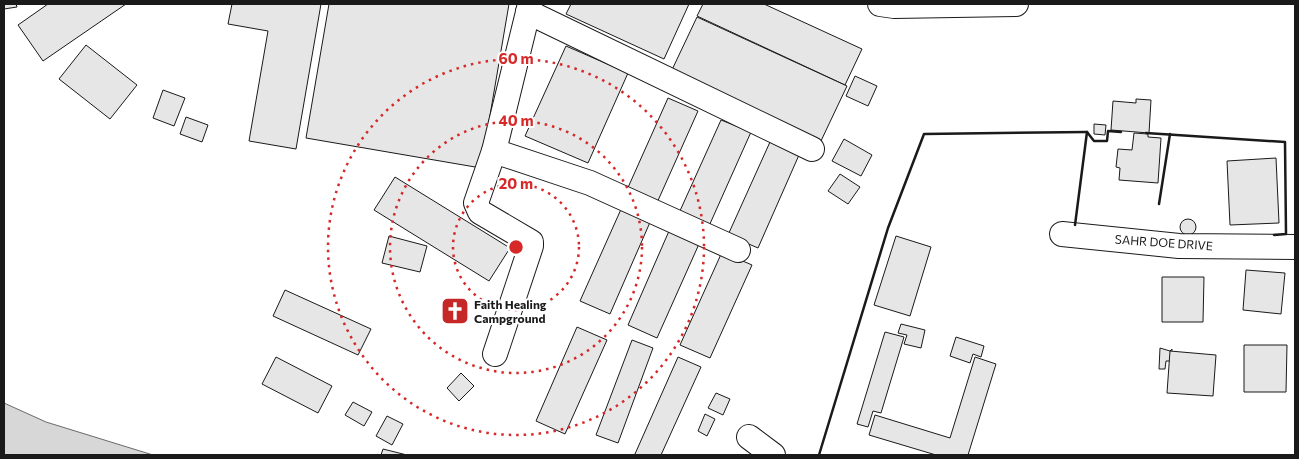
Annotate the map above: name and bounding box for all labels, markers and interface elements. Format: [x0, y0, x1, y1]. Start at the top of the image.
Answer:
text: 60 m [498, 49, 534, 67]
text: 40 m [498, 111, 534, 129]
text: 20 m [499, 174, 533, 192]
street label: SAHR DOE DRIVE [1114, 232, 1214, 252]
centre of rings [507, 238, 525, 256]
church icon: Faith Healing Campground [440, 296, 470, 326]
place label: Faith Healing Campground [474, 297, 547, 325]

